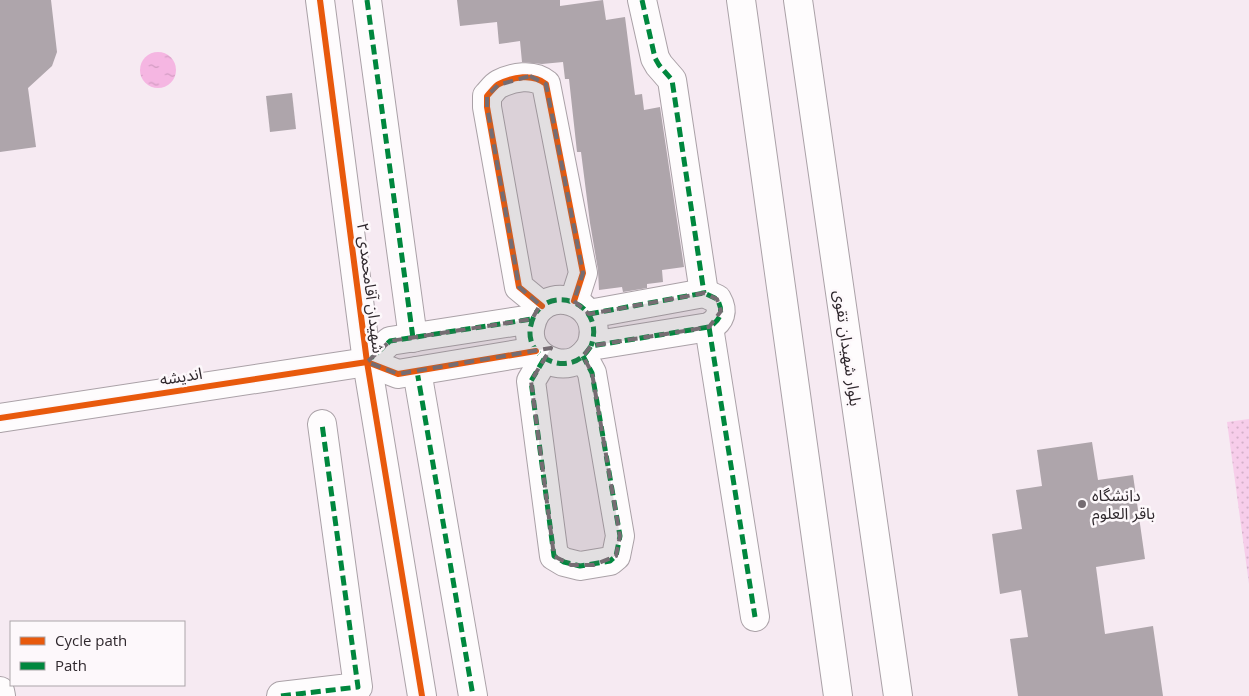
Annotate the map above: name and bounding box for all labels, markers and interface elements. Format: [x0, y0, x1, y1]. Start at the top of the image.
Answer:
street label: شهیدان آقامحمدی ۲ [352, 221, 390, 355]
street label: بلوار شهیدان تقوی [829, 289, 867, 407]
street label: انديشه [158, 362, 204, 390]
place label: دانشگاه باقر العلوم [1092, 484, 1155, 526]
marker: دانشگاه باقر العلوم [1076, 498, 1088, 510]
legend [10, 621, 185, 686]
text: Cycle path [55, 630, 127, 650]
text: Path [55, 655, 87, 675]

